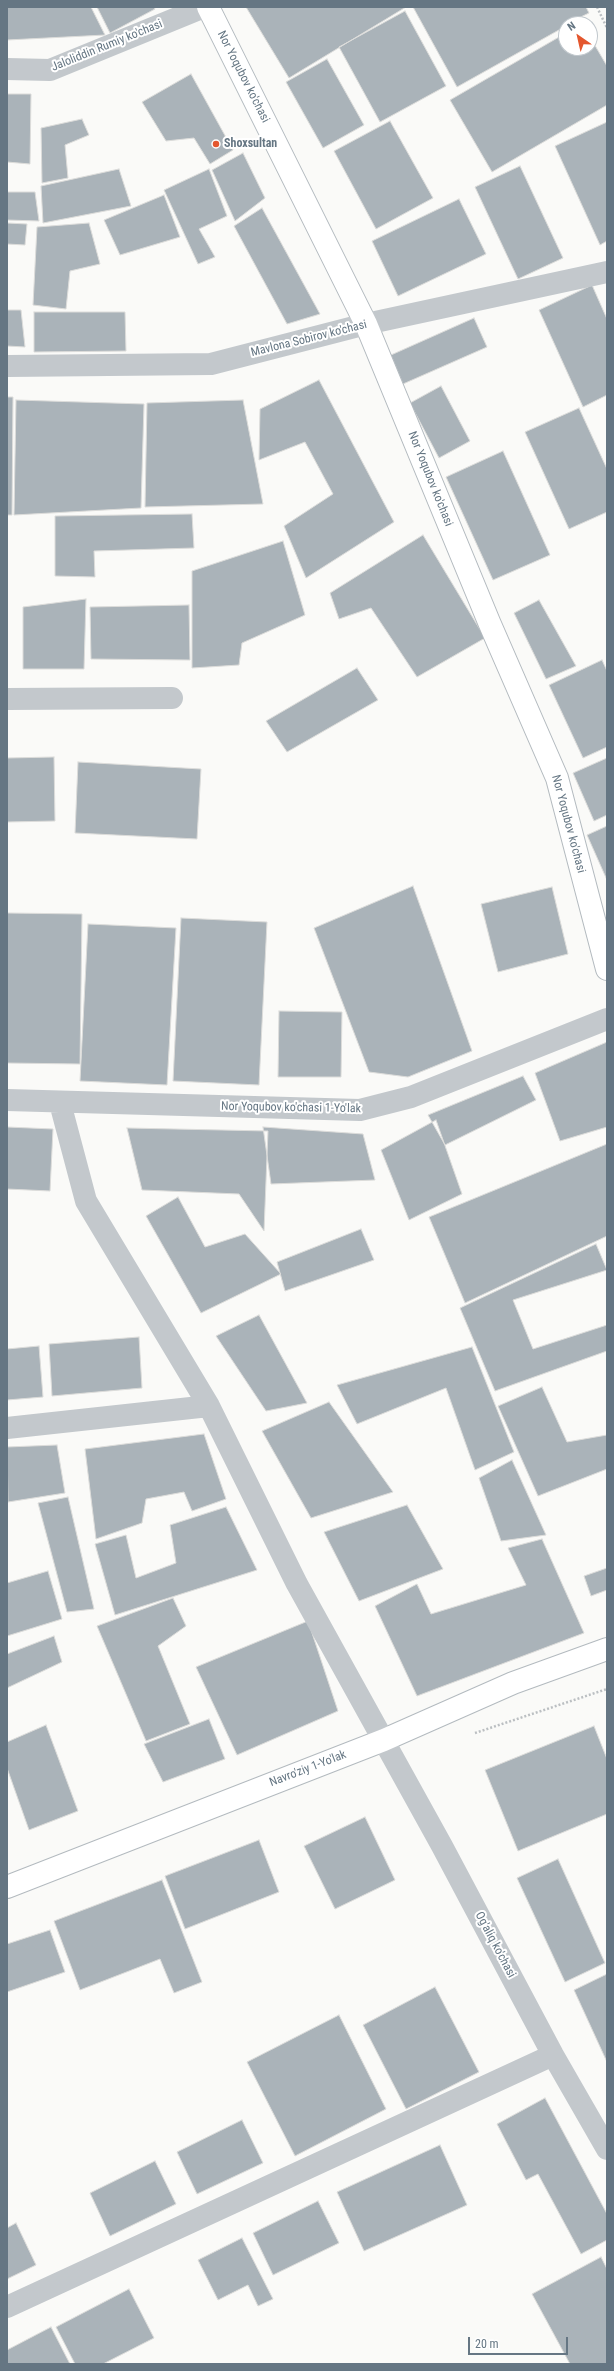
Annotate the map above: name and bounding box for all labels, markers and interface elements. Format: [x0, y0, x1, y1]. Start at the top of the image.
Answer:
north arrow [558, 16, 598, 56]
street label: Jaloliddin Rumiy ko'chasi [49, 17, 165, 75]
text: N [565, 19, 578, 34]
street label: Nor Yoqubov ko'chasi [214, 29, 272, 125]
place label: Shoxsultan [224, 137, 277, 151]
marker: Shoxsultan [211, 139, 221, 149]
street label: Mavlona Sobirov ko'chasi [250, 318, 368, 360]
street label: Nor Yoqubov ko'chasi [404, 429, 456, 529]
street label: Nor Yoqubov ko'chasi [548, 773, 588, 875]
street label: Nor Yoqubov ko'chasi 1-Yo'lak [221, 1100, 361, 1116]
street label: Navro'ziy 1-Yo'lak [268, 1748, 348, 1790]
street label: Og'aliq ko'chasi [472, 1910, 518, 1980]
scale bar [470, 2329, 570, 2355]
text: 20 m [475, 2337, 499, 2351]

